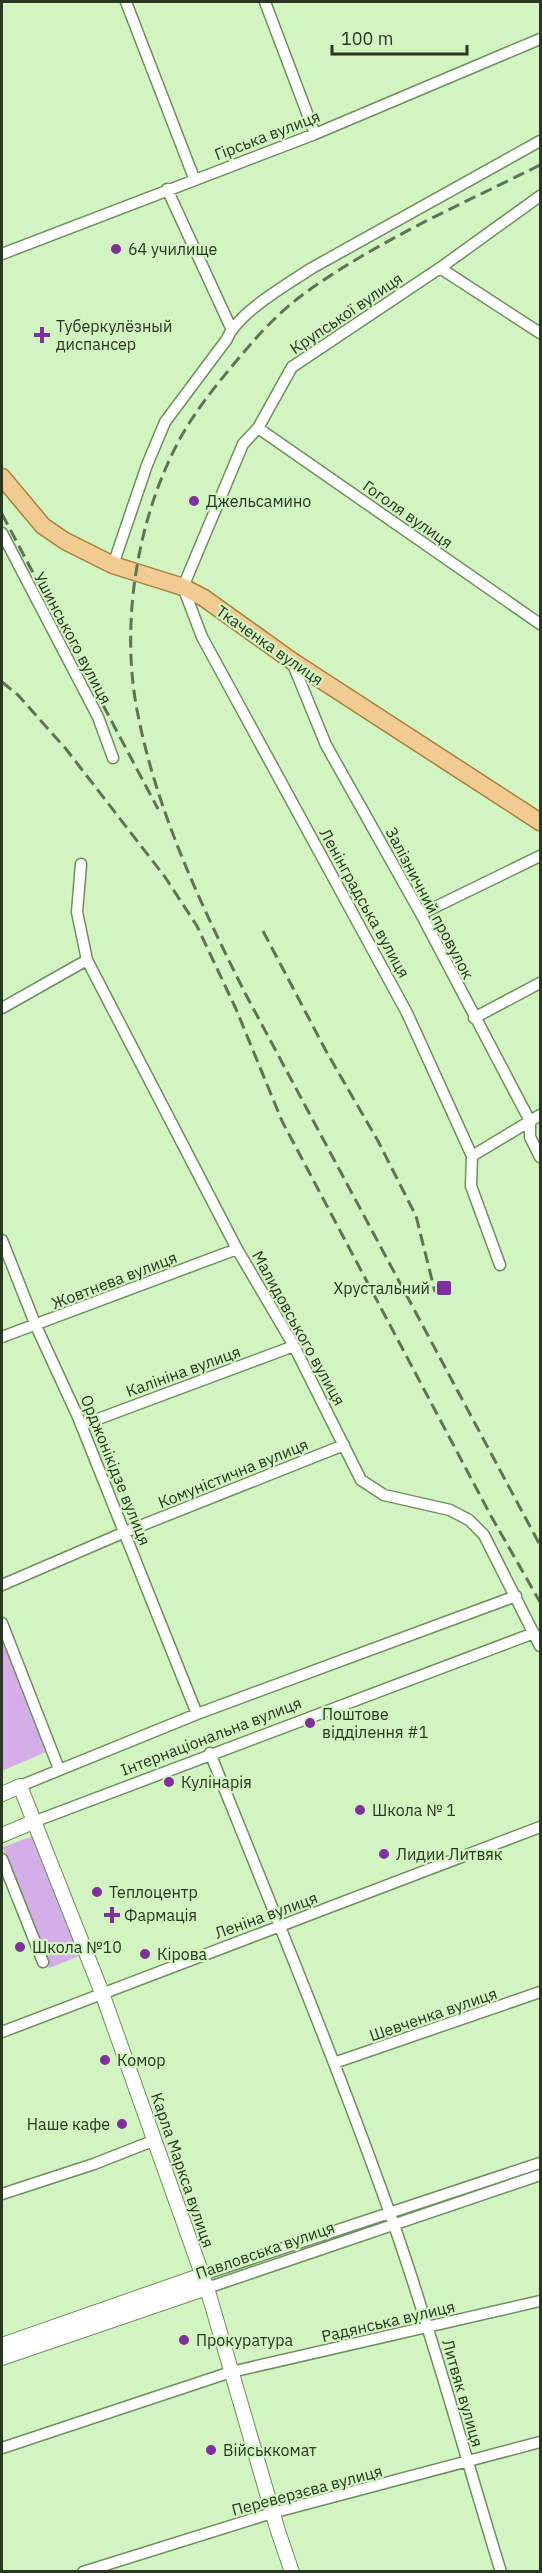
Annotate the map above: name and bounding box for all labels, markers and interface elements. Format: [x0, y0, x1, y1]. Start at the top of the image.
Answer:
scale bar [332, 18, 467, 56]
text: 100 m [341, 27, 393, 50]
street label: Гірська вулиця [211, 106, 323, 164]
place label: 64 училище [128, 239, 218, 259]
marker: 64 училище [109, 242, 123, 256]
street label: Крупської вулиця [286, 268, 406, 358]
place label: Туберкулёзный диспансер [56, 316, 172, 354]
marker: Туберкулёзный диспансер [33, 326, 51, 344]
street label: Гоголя вулиця [359, 476, 457, 552]
place label: Джельсамино [206, 491, 311, 511]
marker: Джельсамино [187, 494, 201, 508]
street label: Ушинського вулиця [30, 568, 116, 708]
street label: Ткаченка вулиця [213, 601, 327, 689]
street label: Залізничний провулок [381, 824, 479, 983]
street label: Ленінградська вулиця [316, 825, 414, 981]
street label: Жовтнева вулиця [48, 1247, 180, 1313]
street label: Малидовського вулиця [248, 1247, 350, 1409]
place label: Хрустальний [334, 1278, 430, 1298]
marker: Хрустальний [435, 1279, 453, 1297]
street label: Калініна вулиця [123, 1341, 243, 1401]
street label: Орджонікідзе вулиця [77, 1392, 155, 1548]
street label: Комуністична вулиця [155, 1434, 311, 1512]
street label: Інтернаціональна вулиця [118, 1692, 304, 1780]
place label: Поштове відділення #1 [322, 1704, 428, 1742]
marker: Поштове відділення #1 [303, 1716, 317, 1730]
place label: Кулінарія [181, 1772, 252, 1792]
marker: Кулінарія [162, 1775, 176, 1789]
place label: Школа № 1 [372, 1800, 456, 1820]
marker: Школа № 1 [353, 1803, 367, 1817]
place label: Лидии Литвяк [396, 1844, 503, 1864]
marker: Лидии Литвяк [377, 1847, 391, 1861]
place label: Теплоцентр [109, 1882, 198, 1902]
marker: Теплоцентр [90, 1885, 104, 1899]
street label: Леніна вулиця [212, 1887, 320, 1943]
place label: Фармація [124, 1905, 197, 1925]
marker: Фармація [105, 1908, 119, 1922]
place label: Школа №10 [32, 1937, 122, 1957]
marker: Школа №10 [13, 1940, 27, 1954]
place label: Кірова [157, 1944, 208, 1964]
marker: Кірова [138, 1947, 152, 1961]
street label: Шевченка вулиця [366, 1983, 500, 2045]
place label: Комор [117, 2050, 166, 2070]
marker: Комор [98, 2053, 112, 2067]
street label: Карла Маркса вулиця [147, 2090, 219, 2250]
place label: Наше кафе [27, 2114, 110, 2134]
marker: Наше кафе [115, 2117, 129, 2131]
street label: Павловська вулиця [193, 2217, 337, 2283]
street label: Радянська вулиця [319, 2296, 457, 2346]
place label: Прокуратура [196, 2330, 294, 2350]
marker: Прокуратура [177, 2333, 191, 2347]
street label: Литвяк вулиця [438, 2337, 488, 2449]
place label: Військкомат [223, 2440, 317, 2460]
marker: Військкомат [204, 2443, 218, 2457]
street label: Переверзєва вулиця [229, 2460, 385, 2520]

